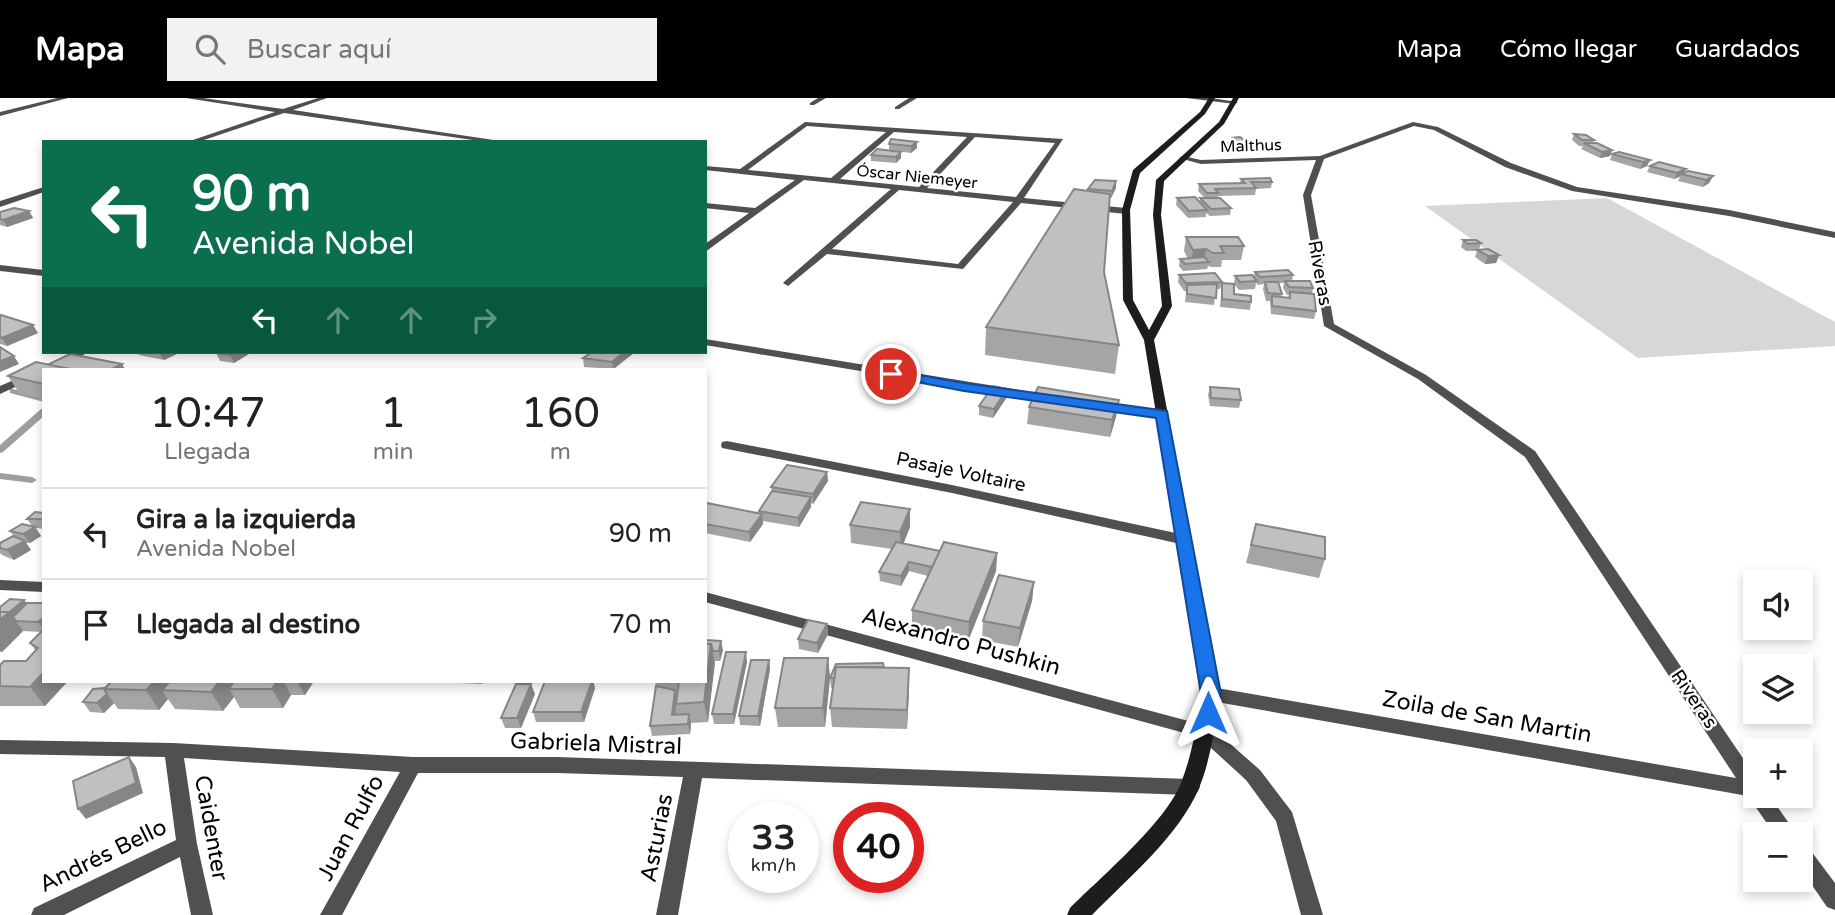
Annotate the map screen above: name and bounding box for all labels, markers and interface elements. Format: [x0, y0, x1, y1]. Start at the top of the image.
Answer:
search box [167, 18, 657, 81]
text: Mapa [35, 30, 125, 69]
icon: search [191, 30, 229, 68]
text: Buscar aquí [247, 34, 391, 65]
text: Mapa [1397, 35, 1462, 64]
text: Cómo llegar [1500, 35, 1637, 64]
text: Guardados [1675, 35, 1800, 64]
street label: Malthus [1220, 135, 1282, 157]
street label: Óscar Niemeyer [856, 161, 979, 193]
text: 90 m [192, 165, 311, 224]
icon: left [77, 168, 168, 259]
text: Avenida Nobel [192, 225, 415, 263]
street label: Riveras [1303, 239, 1337, 307]
icon: left [246, 301, 284, 339]
icon: ahead [319, 301, 357, 339]
icon: ahead [392, 301, 430, 339]
icon: right [465, 301, 503, 339]
pin [861, 344, 921, 404]
icon: arrive [872, 355, 910, 393]
text: 10:47 [149, 388, 266, 439]
text: 1 [380, 388, 406, 439]
text: 160 [521, 388, 600, 439]
text: Llegada [164, 438, 251, 466]
text: min [373, 438, 414, 466]
text: m [550, 438, 571, 466]
street label: Pasaje Voltaire [894, 448, 1028, 496]
text: Gira a la izquierda [136, 504, 356, 535]
icon: left [77, 515, 115, 553]
text: 90 m [609, 518, 672, 549]
text: Avenida Nobel [136, 535, 296, 563]
map controls [1743, 570, 1813, 892]
button: sound [1743, 570, 1813, 640]
street label: Alexandro Pushkin [859, 602, 1063, 682]
icon: arrive [77, 606, 115, 644]
text: Llegada al destino [136, 609, 360, 640]
text: 70 m [609, 609, 672, 640]
button: layers [1743, 654, 1813, 724]
street label: Riveras [1666, 665, 1722, 733]
position arrow [1171, 676, 1245, 750]
street label: Zoila de San Martin [1380, 685, 1594, 749]
street label: Gabriela Mistral [510, 727, 682, 761]
button: + [1743, 738, 1813, 808]
street label: Juan Rulfo [311, 770, 391, 886]
street label: Caidenter [188, 773, 234, 883]
street label: Asturias [635, 791, 679, 885]
speed limit sign: 40 [833, 802, 924, 893]
street label: Andrés Bello [35, 813, 171, 899]
text: 33 [752, 817, 795, 859]
button: − [1743, 822, 1813, 892]
text: km/h [751, 854, 796, 876]

